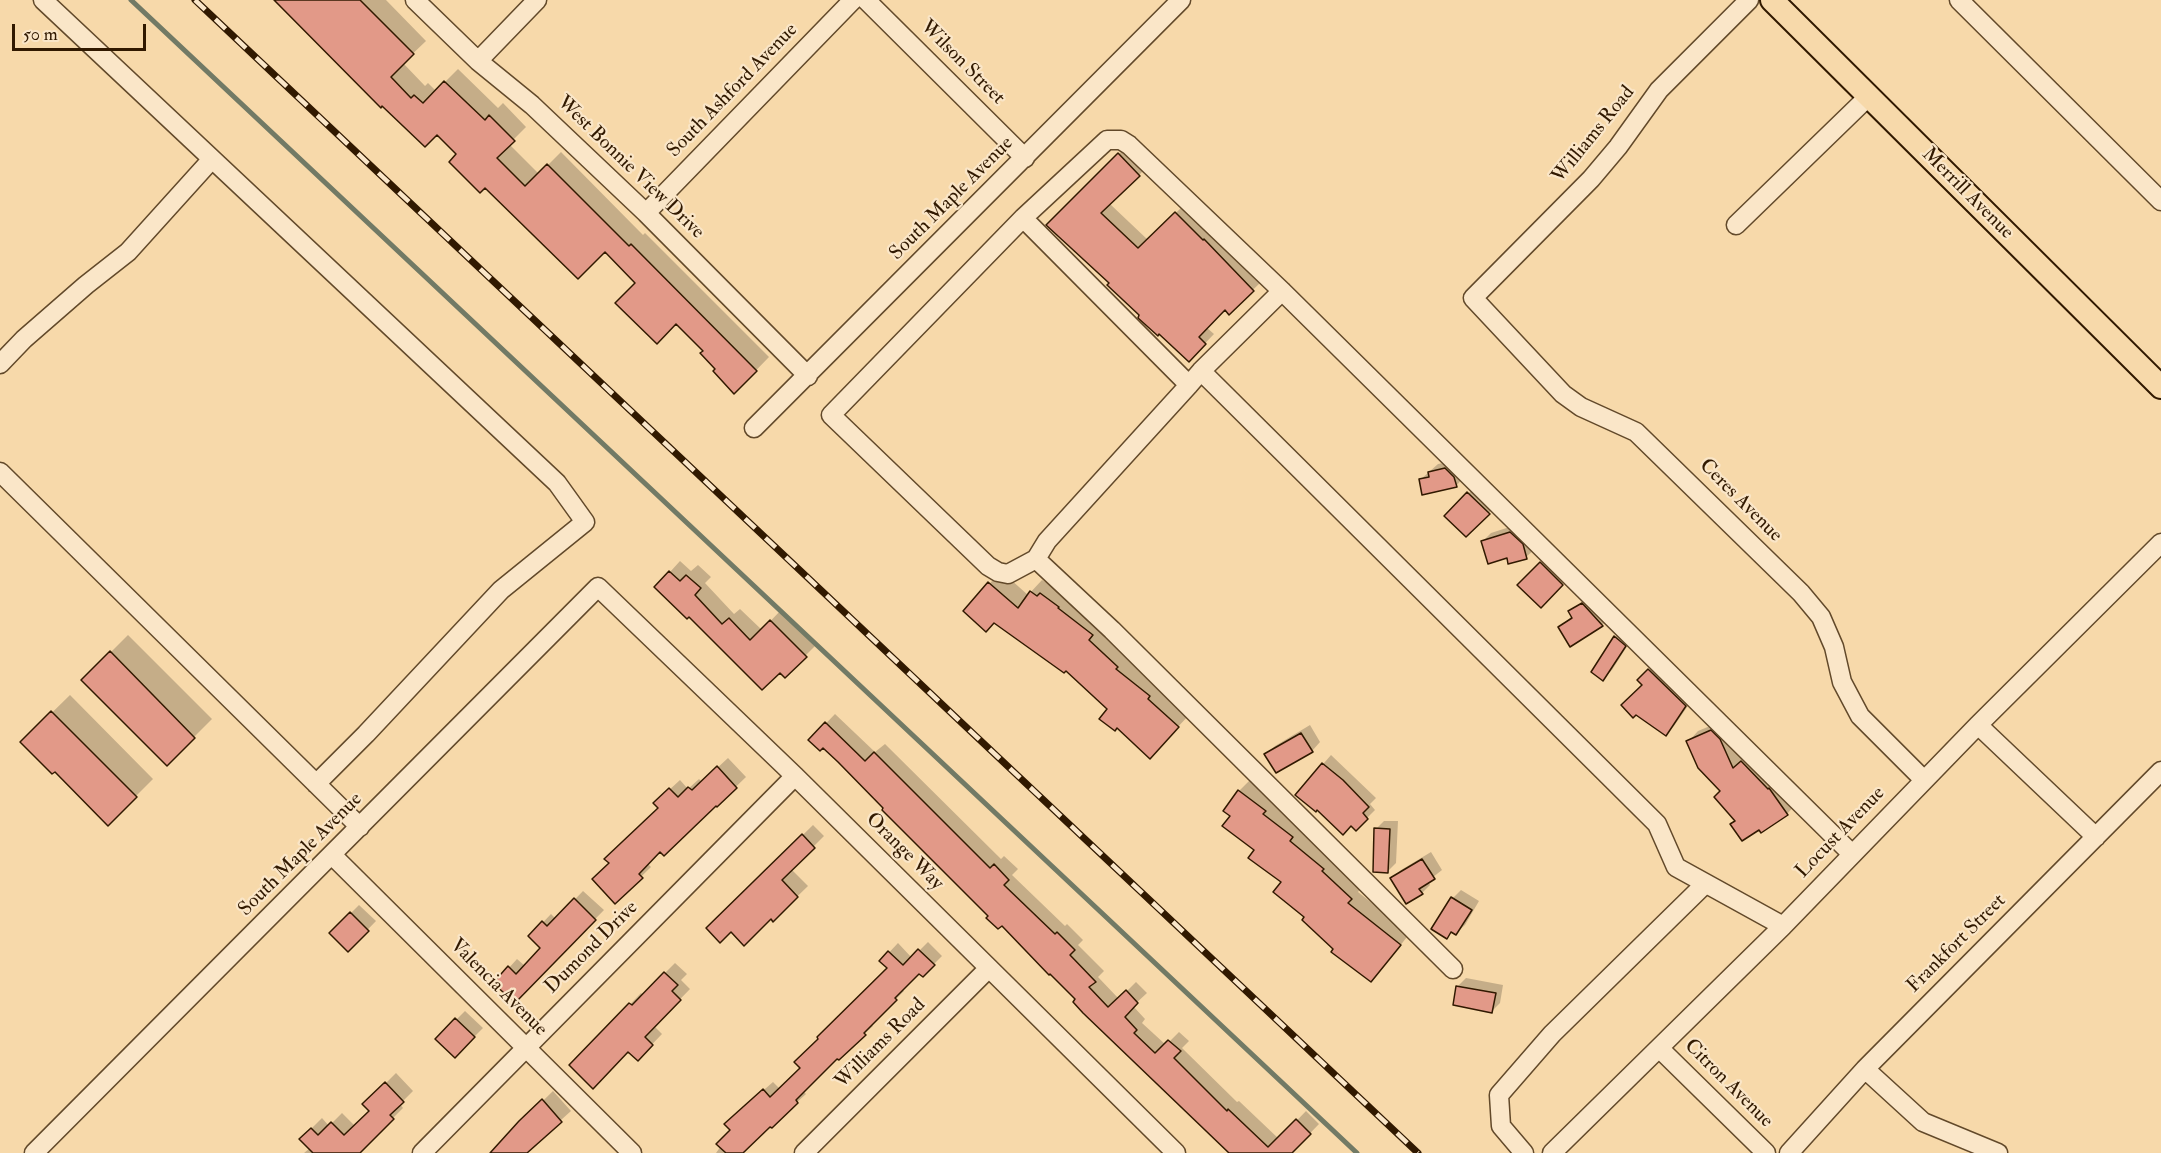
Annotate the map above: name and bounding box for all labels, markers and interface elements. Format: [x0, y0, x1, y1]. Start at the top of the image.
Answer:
scale bar [15, 12, 148, 50]
street label: Wilson Street [915, 16, 1009, 110]
street label: South Ashford Avenue [663, 19, 803, 163]
text: 50 m [23, 23, 58, 46]
street label: Williams Road [1548, 82, 1640, 188]
street label: West Bonnie View Drive [551, 91, 709, 245]
street label: South Maple Avenue [885, 132, 1019, 266]
street label: Merrill Avenue [1916, 143, 2018, 245]
street label: Ceres Avenue [1693, 454, 1787, 548]
street label: Locust Avenue [1791, 782, 1891, 884]
street label: South Maple Avenue [234, 788, 368, 922]
street label: Orange Way [860, 808, 948, 896]
street label: Frankfort Street [1903, 890, 2011, 998]
street label: Dumond Drive [540, 896, 644, 1000]
street label: Valencia Avenue [444, 934, 552, 1042]
street label: Williams Road [831, 994, 931, 1094]
street label: Citron Avenue [1679, 1035, 1777, 1133]

